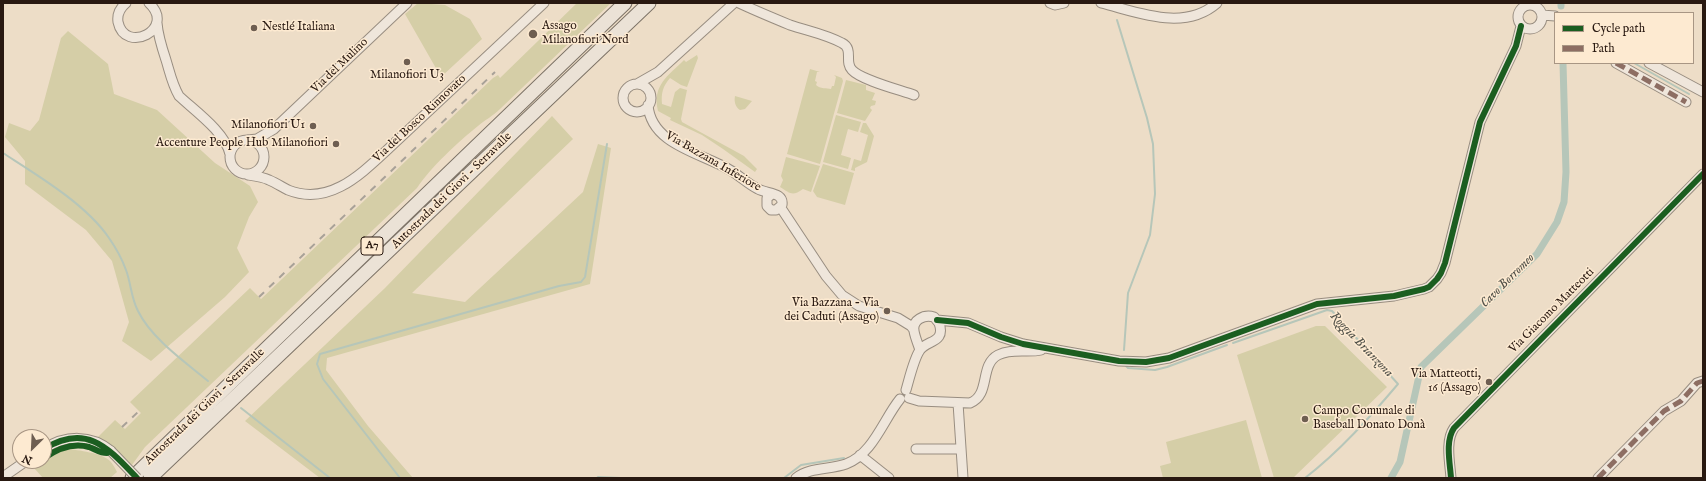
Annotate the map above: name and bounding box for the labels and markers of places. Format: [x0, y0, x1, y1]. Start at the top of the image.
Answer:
place label: Assago Milanofiori Nord [542, 20, 629, 48]
place label: Nestlé Italiana [262, 21, 335, 35]
marker: Nestlé Italiana [249, 23, 259, 33]
marker: Assago Milanofiori Nord [527, 28, 539, 40]
marker: Milanofiori U3 [402, 57, 412, 67]
place label: Milanofiori U3 [370, 69, 444, 83]
place label: Milanofiori U1 [231, 119, 305, 133]
marker: Milanofiori U1 [308, 121, 318, 131]
place label: Accenture People Hub Milanofiori [156, 137, 328, 151]
marker: Accenture People Hub Milanofiori [331, 139, 341, 149]
place label: Via Bazzana - Via dei Caduti (Assago) [784, 297, 879, 325]
marker: Via Bazzana - Via dei Caduti (Assago) [882, 306, 892, 316]
place label: Via Matteotti, 16 (Assago) [1411, 368, 1481, 396]
marker: Via Matteotti, 16 (Assago) [1484, 377, 1494, 387]
place label: Campo Comunale di Baseball Donato Donà [1313, 405, 1425, 433]
marker: Campo Comunale di Baseball Donato Donà [1300, 414, 1310, 424]

